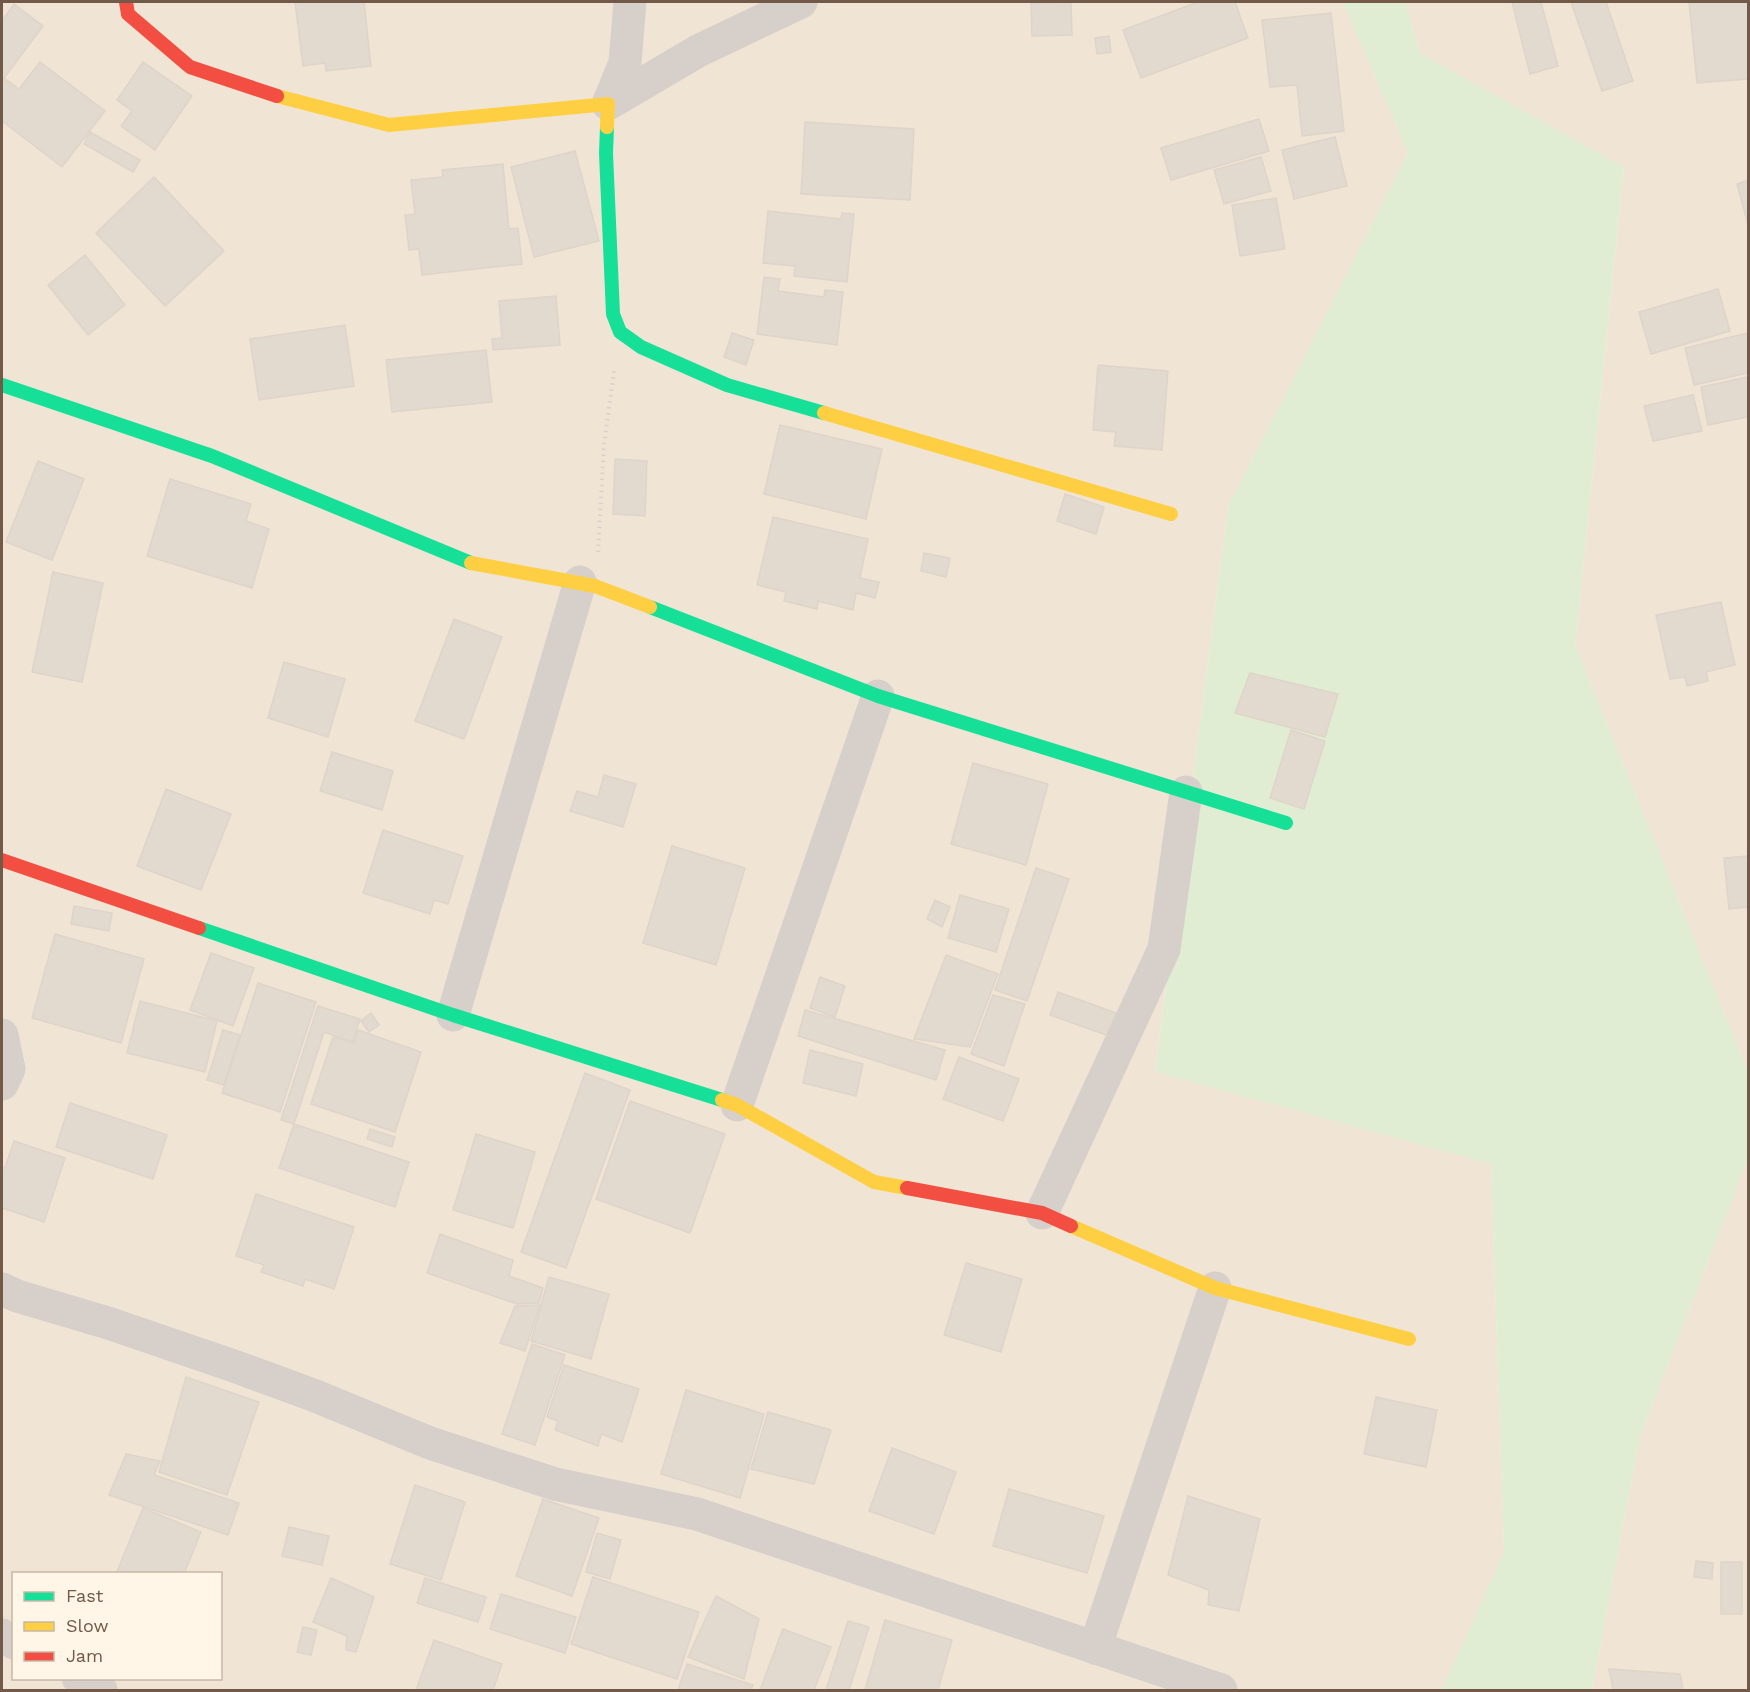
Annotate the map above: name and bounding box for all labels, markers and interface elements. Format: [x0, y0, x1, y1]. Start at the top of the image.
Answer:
legend [12, 1572, 222, 1680]
text: Fast [66, 1585, 104, 1606]
text: Slow [66, 1615, 109, 1636]
text: Jam [66, 1645, 103, 1666]

